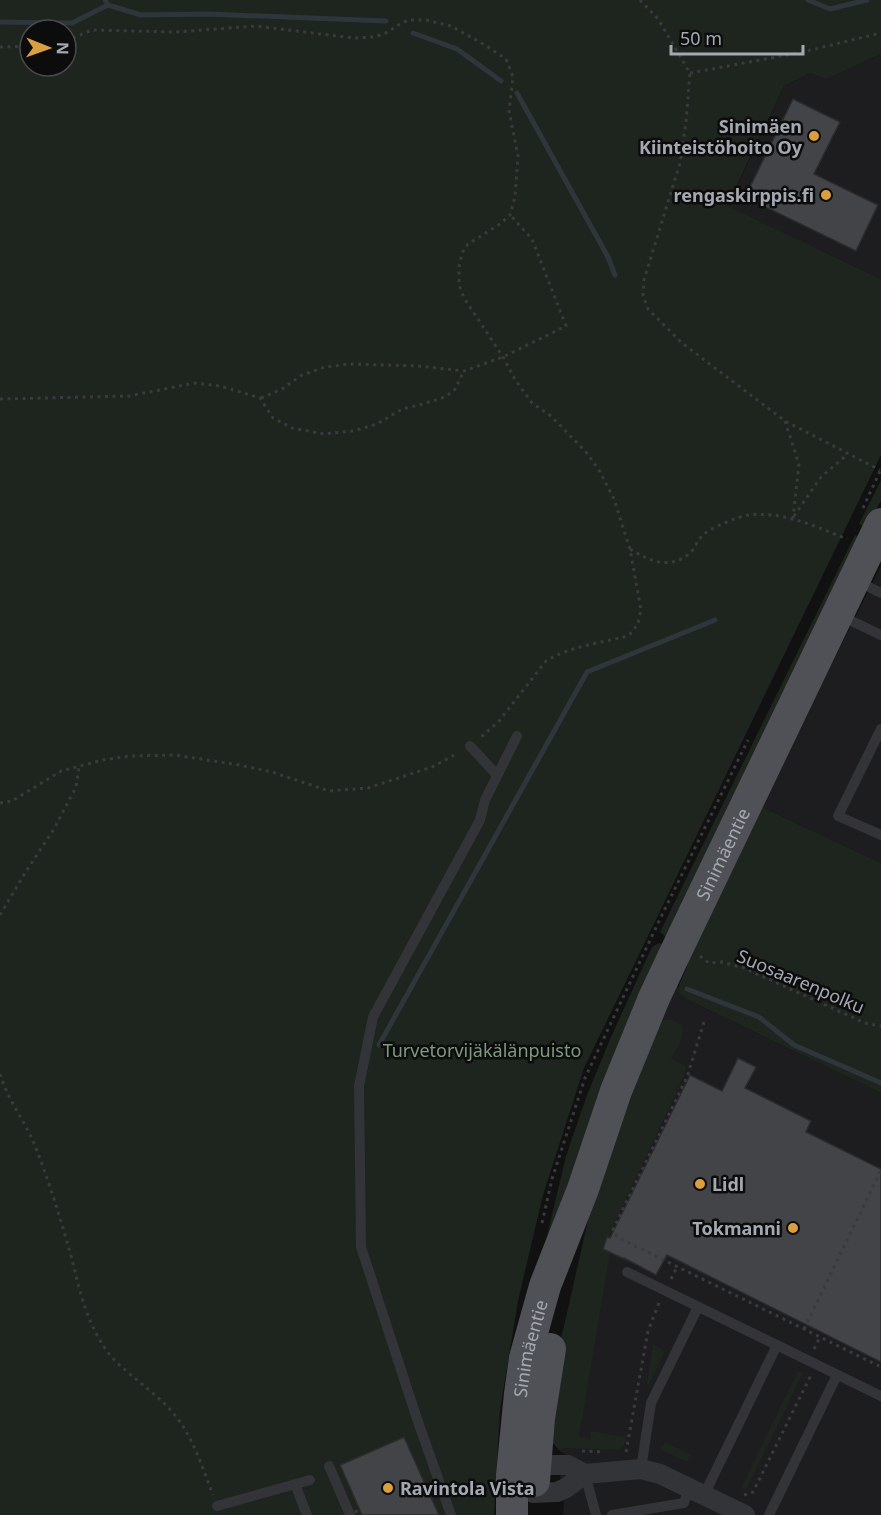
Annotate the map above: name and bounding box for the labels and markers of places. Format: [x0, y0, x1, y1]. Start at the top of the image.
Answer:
place label: Sinimäen Kiinteistöhoito Oy [639, 114, 803, 159]
marker: Sinimäen Kiinteistöhoito Oy [807, 129, 821, 143]
place label: rengaskirppis.fi [674, 183, 814, 207]
marker: rengaskirppis.fi [819, 188, 833, 202]
place label: Lidl [712, 1172, 744, 1196]
marker: Lidl [693, 1177, 707, 1191]
place label: Tokmanni [692, 1216, 781, 1240]
marker: Tokmanni [786, 1221, 800, 1235]
place label: Ravintola Vista [400, 1476, 535, 1500]
marker: Ravintola Vista [381, 1481, 395, 1495]

